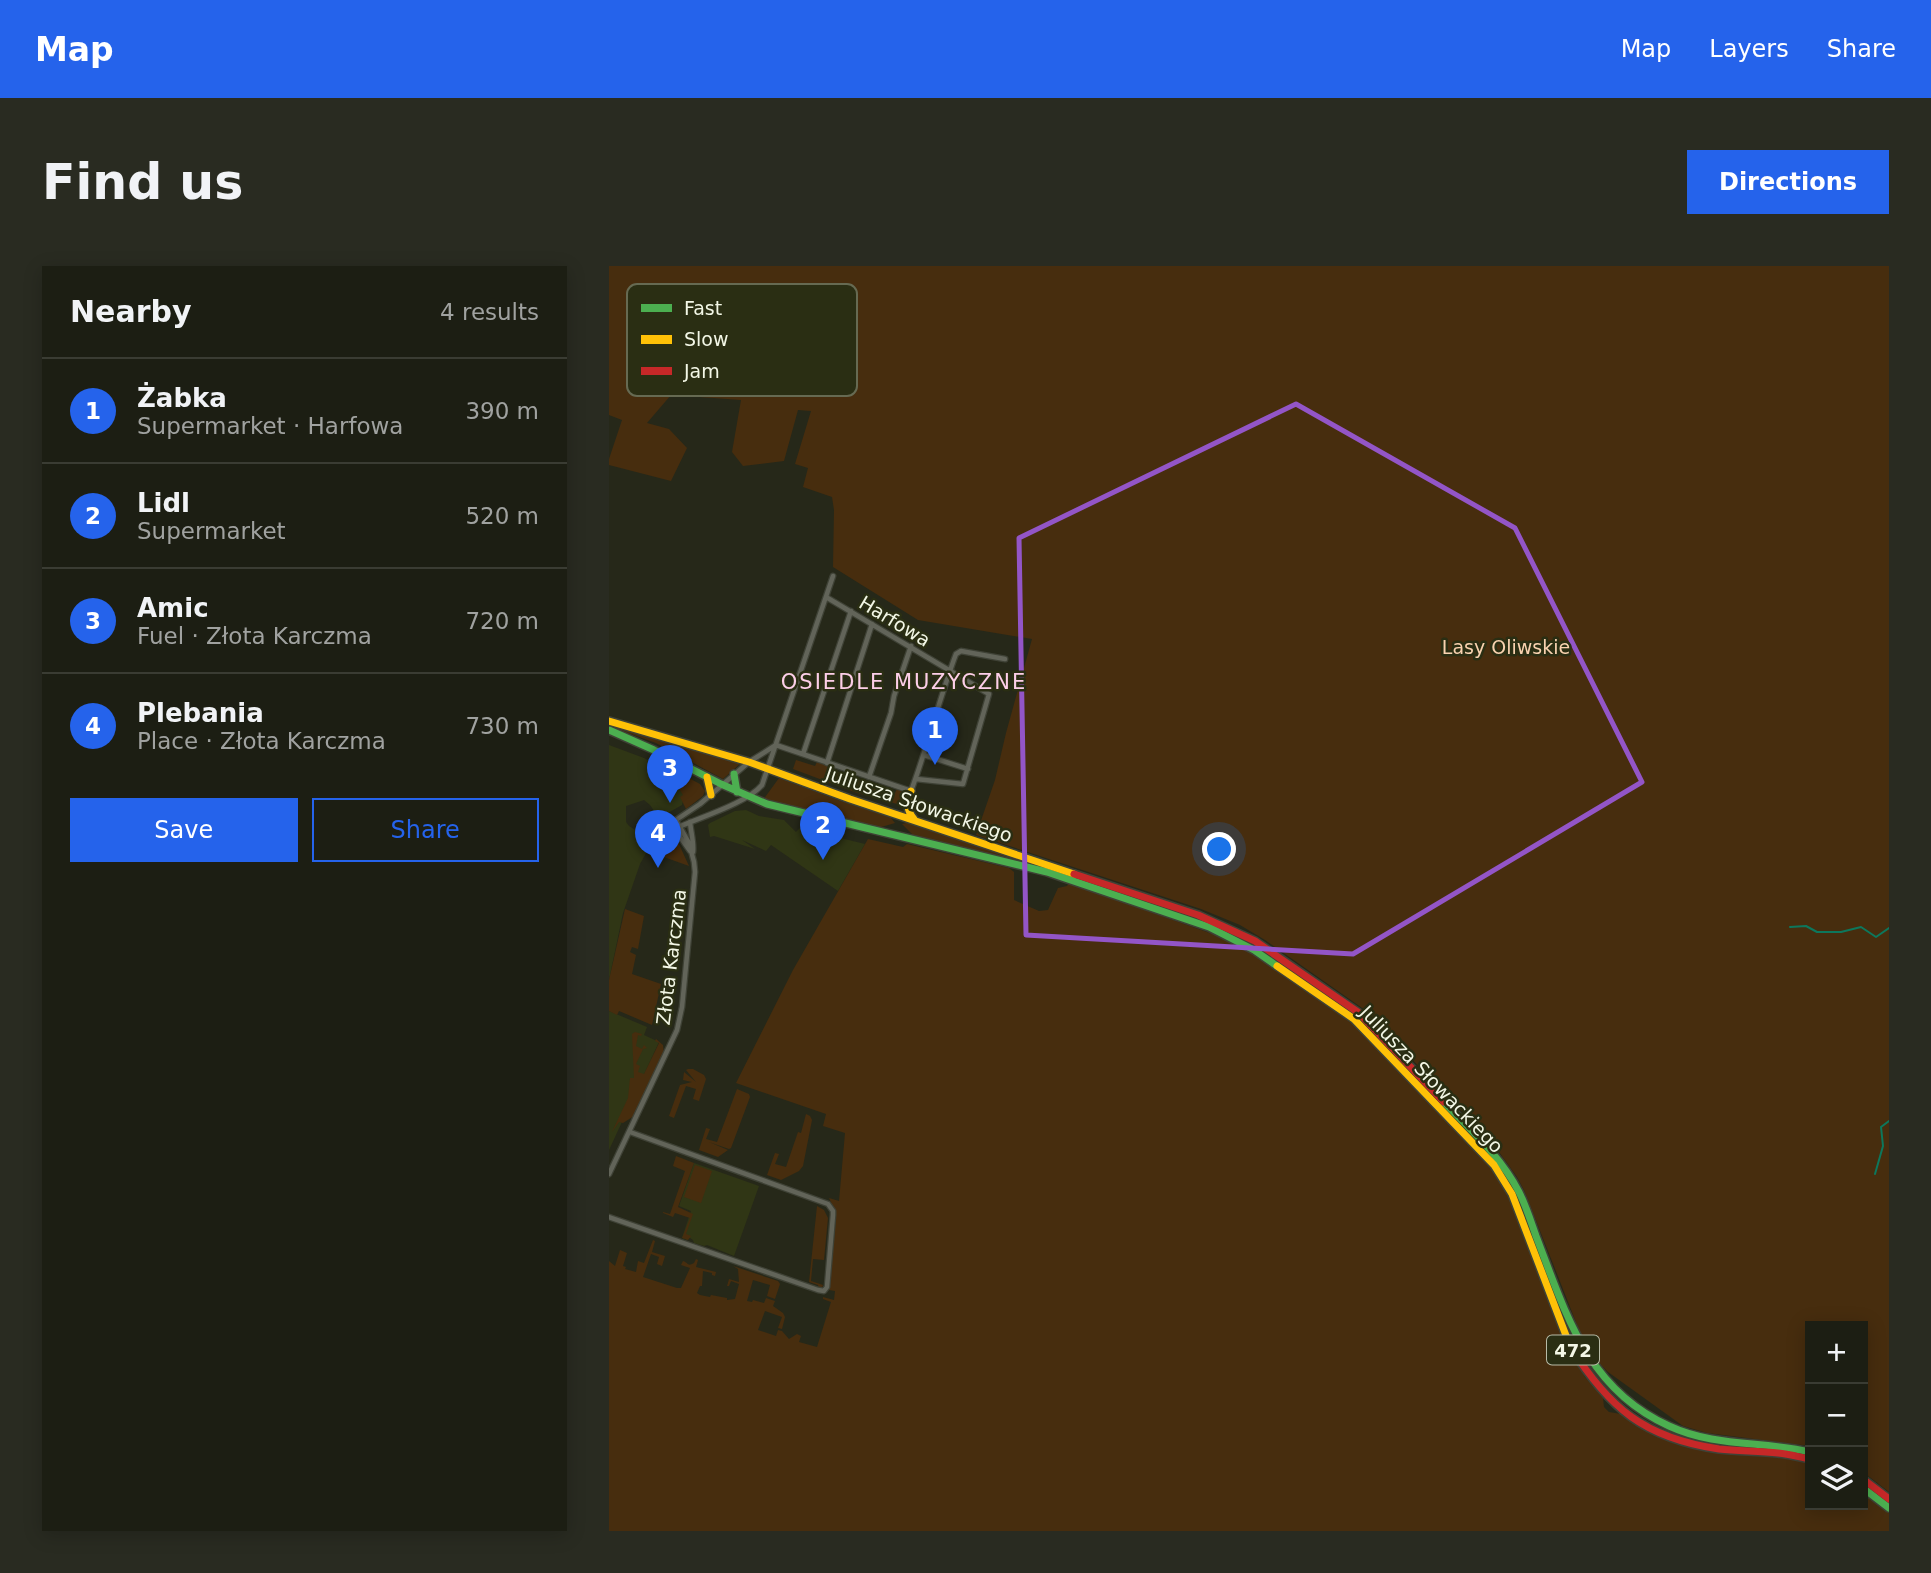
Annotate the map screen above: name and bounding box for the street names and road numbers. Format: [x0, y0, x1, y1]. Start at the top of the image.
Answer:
street label: Harfowa [855, 591, 935, 651]
street label: Juliusza Słowackiego [822, 761, 1015, 846]
street label: Złota Karczma [652, 888, 690, 1026]
street label: Juliusza Słowackiego [1355, 1000, 1508, 1157]
road number: 472 [1547, 1336, 1599, 1364]

